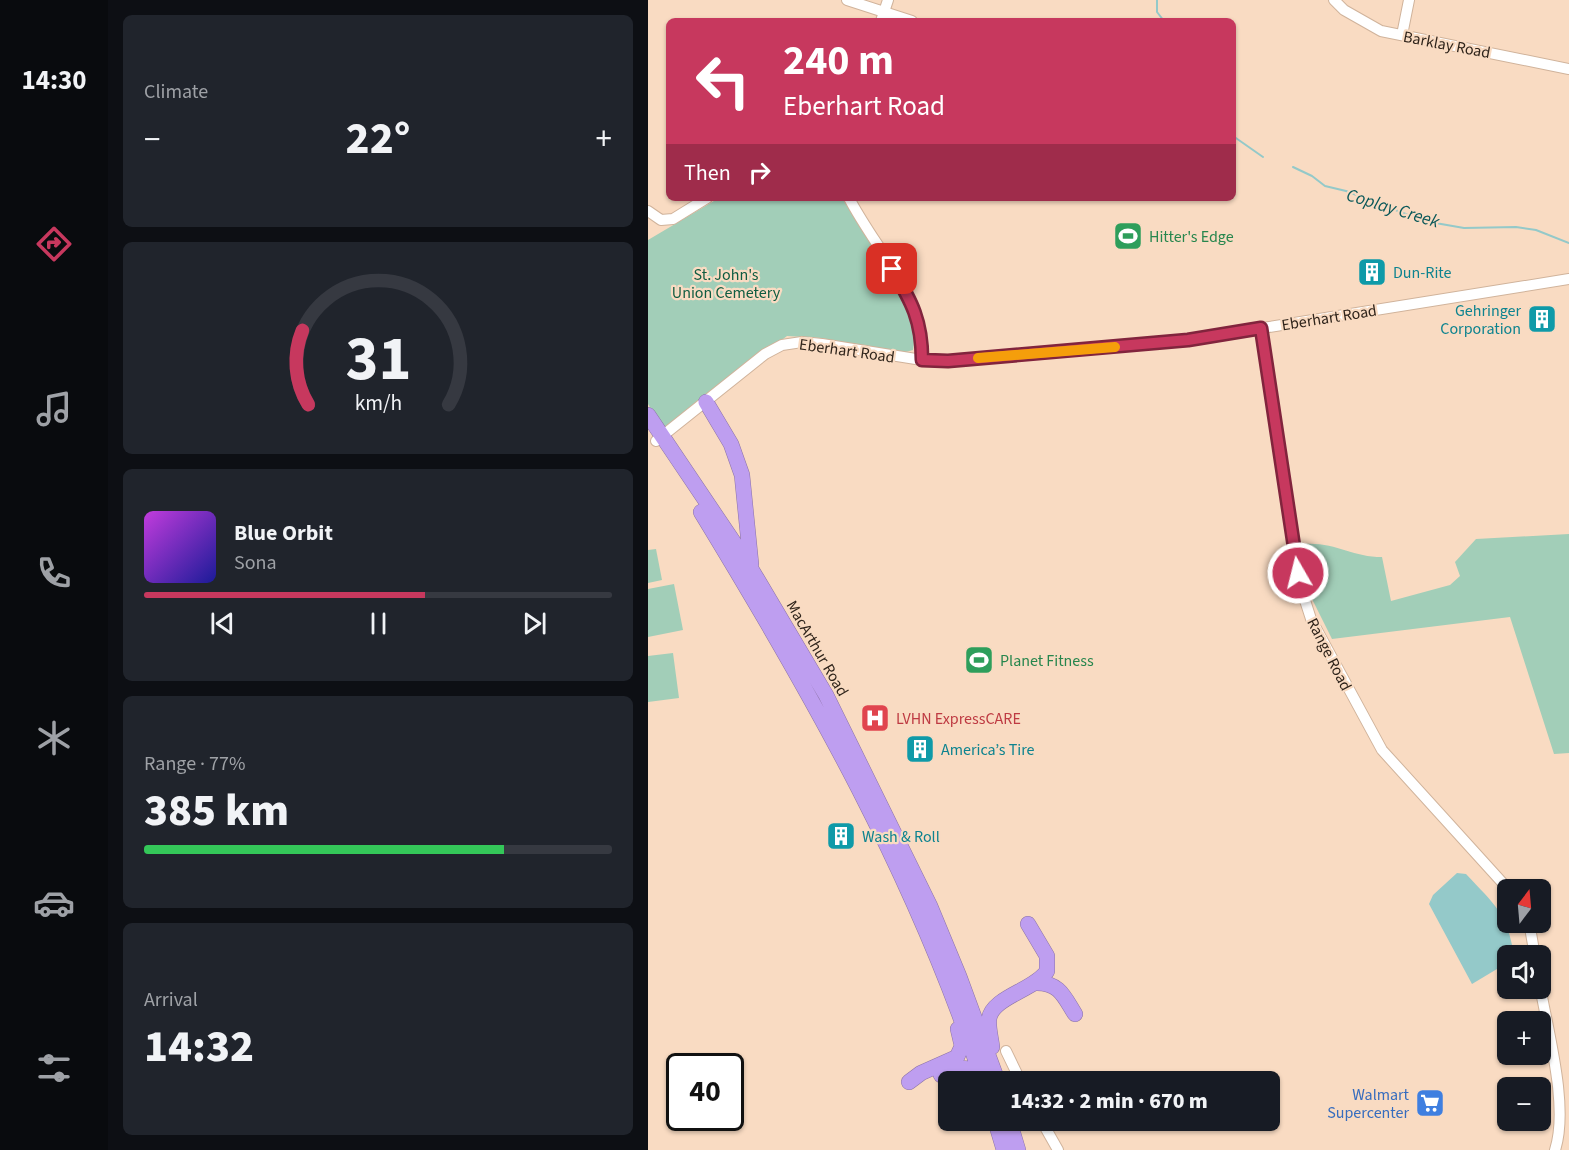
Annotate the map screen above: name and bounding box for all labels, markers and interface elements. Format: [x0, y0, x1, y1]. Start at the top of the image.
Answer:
street label: Barklay Road [1401, 26, 1492, 64]
text: 240 m [783, 31, 894, 91]
icon: left [684, 42, 762, 120]
text: 14:30 [21, 61, 87, 100]
text: Climate [144, 78, 208, 106]
text: Eberhart Road [783, 87, 945, 126]
text: 22° [346, 107, 410, 171]
text: − [144, 116, 160, 163]
text: + [596, 116, 612, 163]
icon: right [743, 156, 776, 189]
text: Then [684, 157, 731, 189]
water label: Coplay Creek [1343, 182, 1443, 235]
sports icon: Hitter's Edge [1112, 220, 1144, 252]
icon: directions [33, 223, 75, 265]
place label: Hitter's Edge [1149, 226, 1234, 248]
pin [866, 243, 917, 294]
icon: arrive [875, 252, 908, 285]
building icon: Dun-Rite [1356, 256, 1388, 288]
place label: Dun-Rite [1393, 262, 1452, 284]
park label: St. John's Union Cemetery [672, 264, 781, 304]
street label: Eberhart Road [1280, 300, 1378, 336]
place label: Gehringer Corporation [1440, 300, 1521, 340]
building icon: Gehringer Corporation [1526, 303, 1558, 335]
text: 31 [345, 315, 411, 404]
street label: Eberhart Road [798, 333, 896, 369]
icon: music [33, 388, 75, 430]
text: km/h [354, 388, 402, 419]
text: Blue Orbit [234, 517, 333, 549]
position arrow [1266, 541, 1330, 605]
text: Sona [234, 549, 277, 577]
icon: phone [33, 552, 75, 594]
street label: MacArthur Road [781, 597, 853, 700]
icon: previous [206, 607, 239, 640]
icon: pause [362, 607, 395, 640]
icon: next [518, 607, 551, 640]
street label: Range Road [1301, 614, 1357, 695]
sports icon: Planet Fitness [963, 644, 995, 676]
place label: Planet Fitness [1000, 650, 1094, 672]
hospital icon: LVHN ExpressCARE [859, 702, 891, 734]
place label: LVHN ExpressCARE [896, 708, 1021, 730]
icon: climate [33, 717, 75, 759]
building icon: America’s Tire [904, 733, 936, 765]
place label: America’s Tire [941, 739, 1035, 761]
text: Range · 77% [144, 750, 245, 778]
text: 385 km [144, 779, 289, 843]
building icon: Wash & Roll [825, 820, 857, 852]
place label: Wash & Roll [862, 826, 940, 848]
north arrow [1497, 879, 1551, 933]
map controls [1497, 879, 1551, 1131]
icon: car [33, 882, 75, 924]
button: sound [1497, 945, 1551, 999]
text: Arrival [144, 986, 198, 1014]
button: + [1497, 1011, 1551, 1065]
text: 14:32 [144, 1015, 254, 1079]
icon: filters [33, 1047, 75, 1089]
speed limit sign: 40 [666, 1053, 744, 1131]
button: − [1497, 1077, 1551, 1131]
place label: Walmart Supercenter [1327, 1084, 1410, 1124]
text: 14:32 · 2 min · 670 m [1010, 1085, 1208, 1117]
supermarket icon: Walmart Supercenter [1414, 1087, 1446, 1119]

